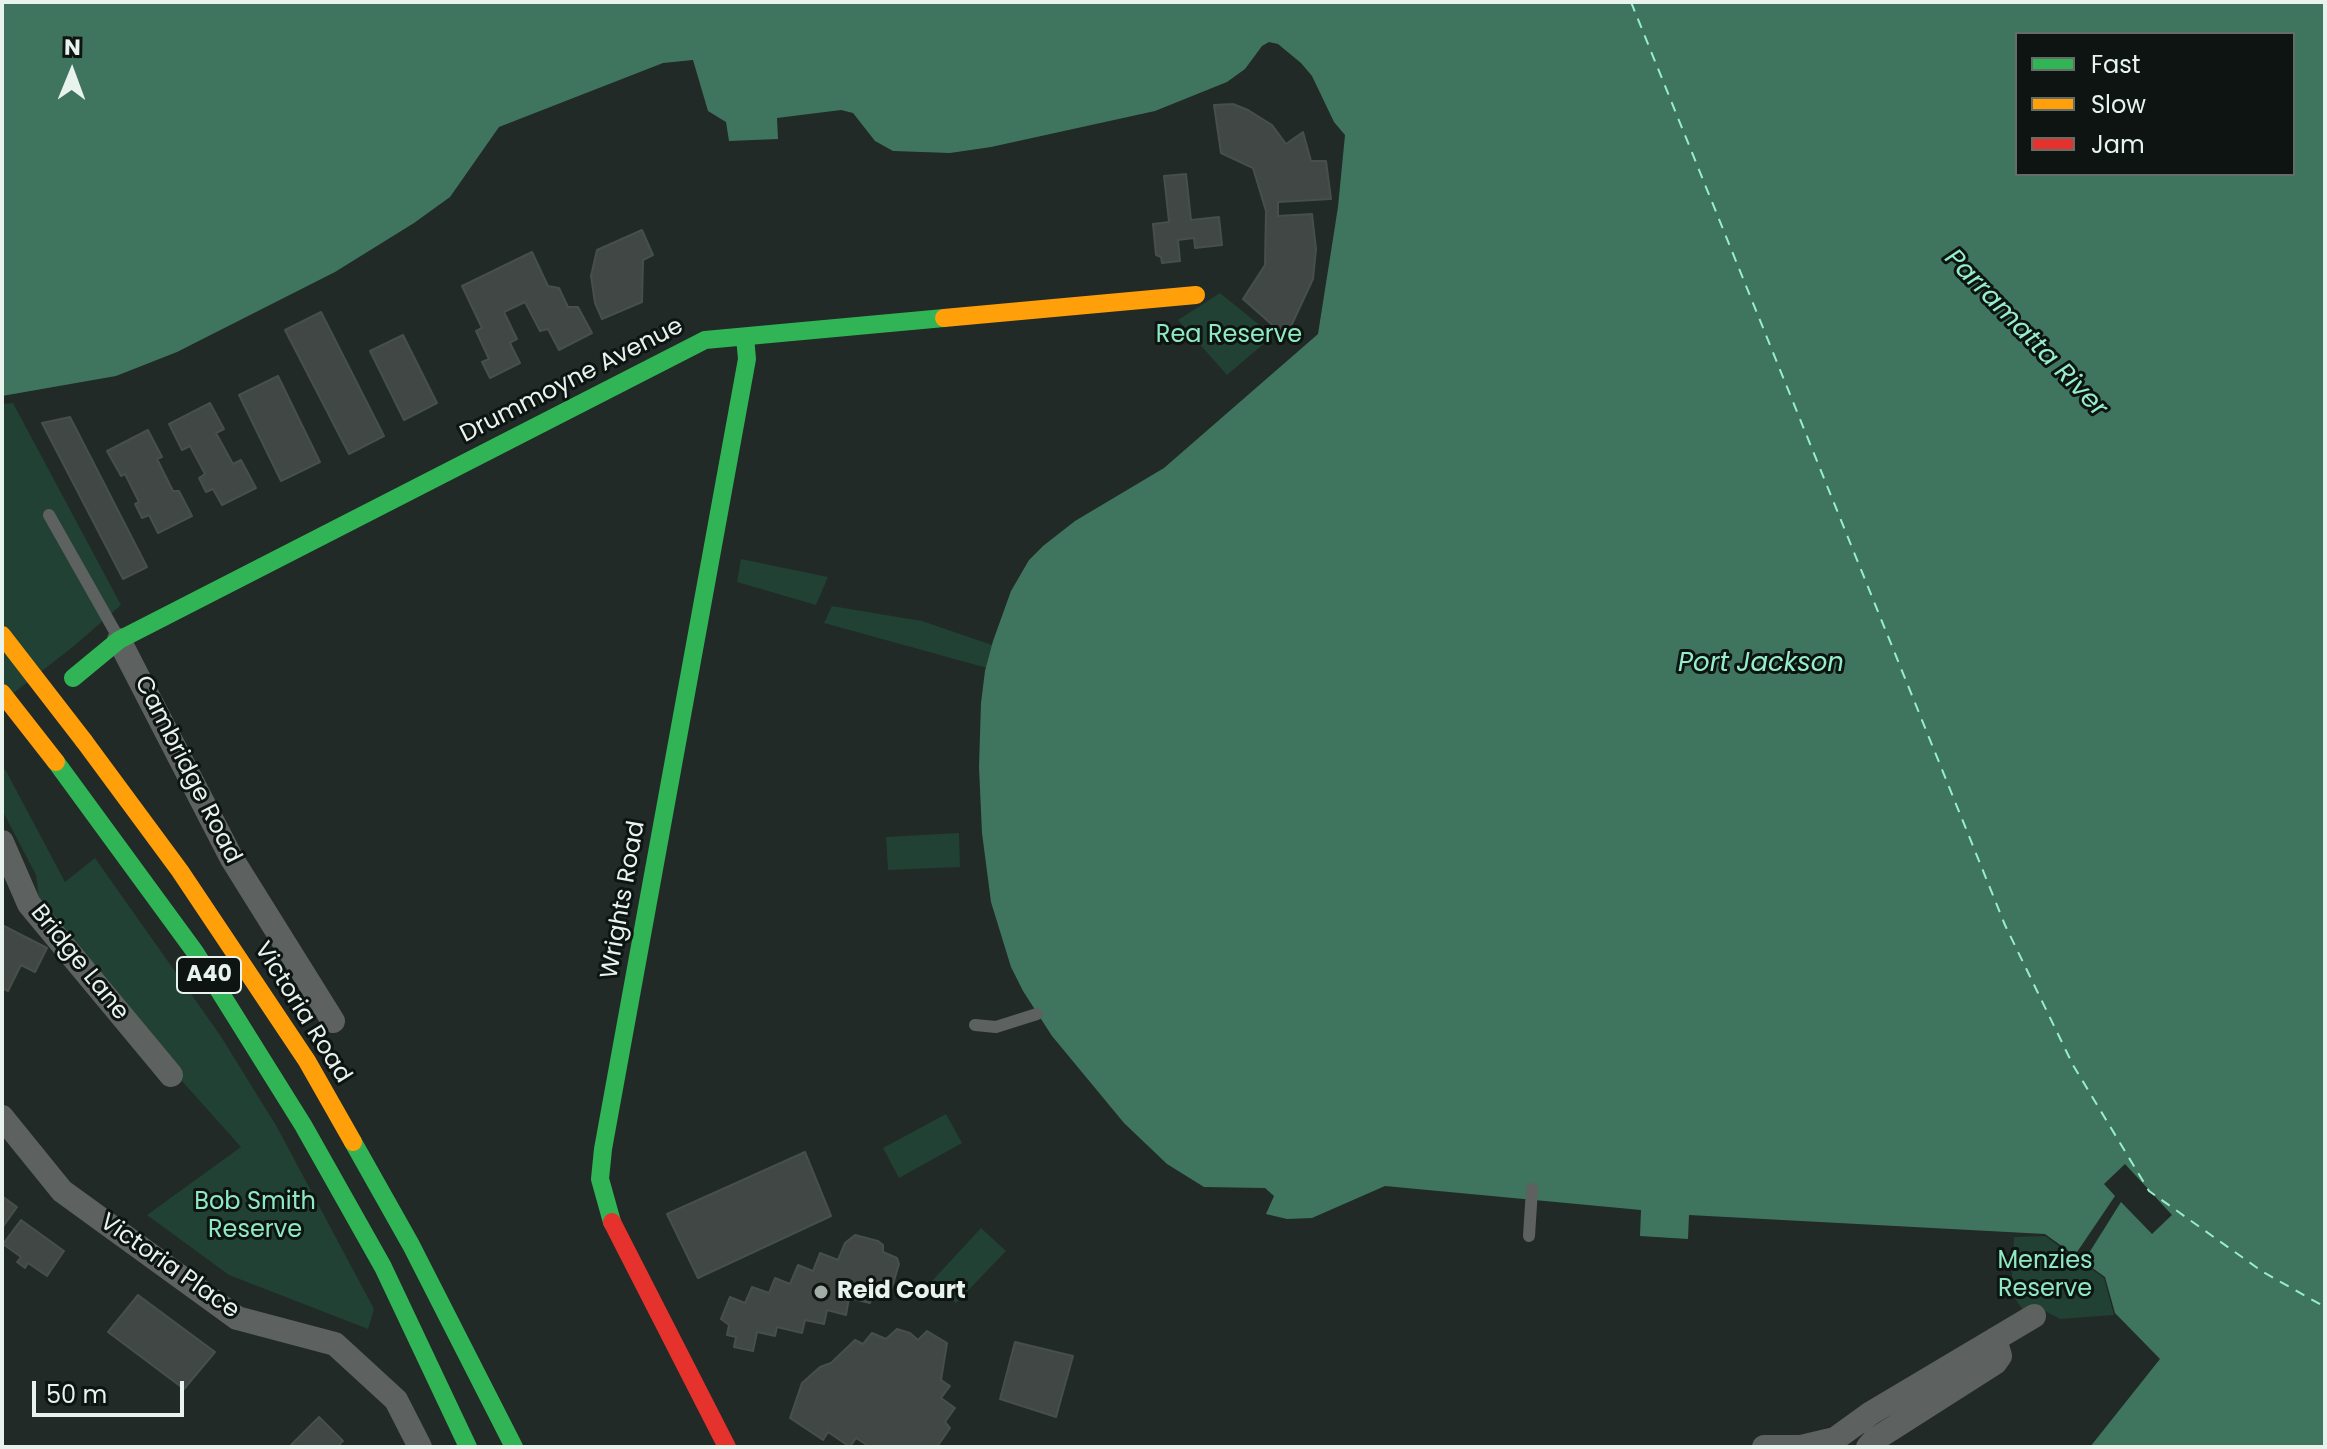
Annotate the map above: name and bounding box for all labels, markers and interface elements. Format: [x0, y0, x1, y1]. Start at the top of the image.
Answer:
north arrow [32, 32, 112, 112]
text: N [64, 32, 81, 63]
legend [2015, 32, 2295, 176]
text: Fast [2091, 48, 2141, 81]
text: Slow [2091, 88, 2146, 121]
text: Jam [2091, 128, 2145, 161]
water label: Parramatta River [1937, 244, 2113, 424]
street label: Drummoyne Avenue [456, 312, 688, 450]
park label: Rea Reserve [1156, 322, 1302, 350]
water label: Port Jackson [1678, 648, 1844, 680]
street label: Cambridge Road [127, 671, 247, 869]
street label: Wrights Road [596, 819, 652, 981]
street label: Bridge Lane [24, 899, 134, 1027]
street label: Victoria Road [247, 937, 357, 1089]
road number: A40 [177, 957, 241, 993]
park label: Bob Smith Reserve [194, 1189, 316, 1245]
street label: Victoria Place [94, 1208, 244, 1326]
park label: Menzies Reserve [1997, 1248, 2093, 1304]
place label: Reid Court [837, 1278, 966, 1306]
marker: Reid Court [812, 1283, 830, 1301]
scale bar [36, 1365, 188, 1415]
text: 50 m [46, 1378, 107, 1411]

